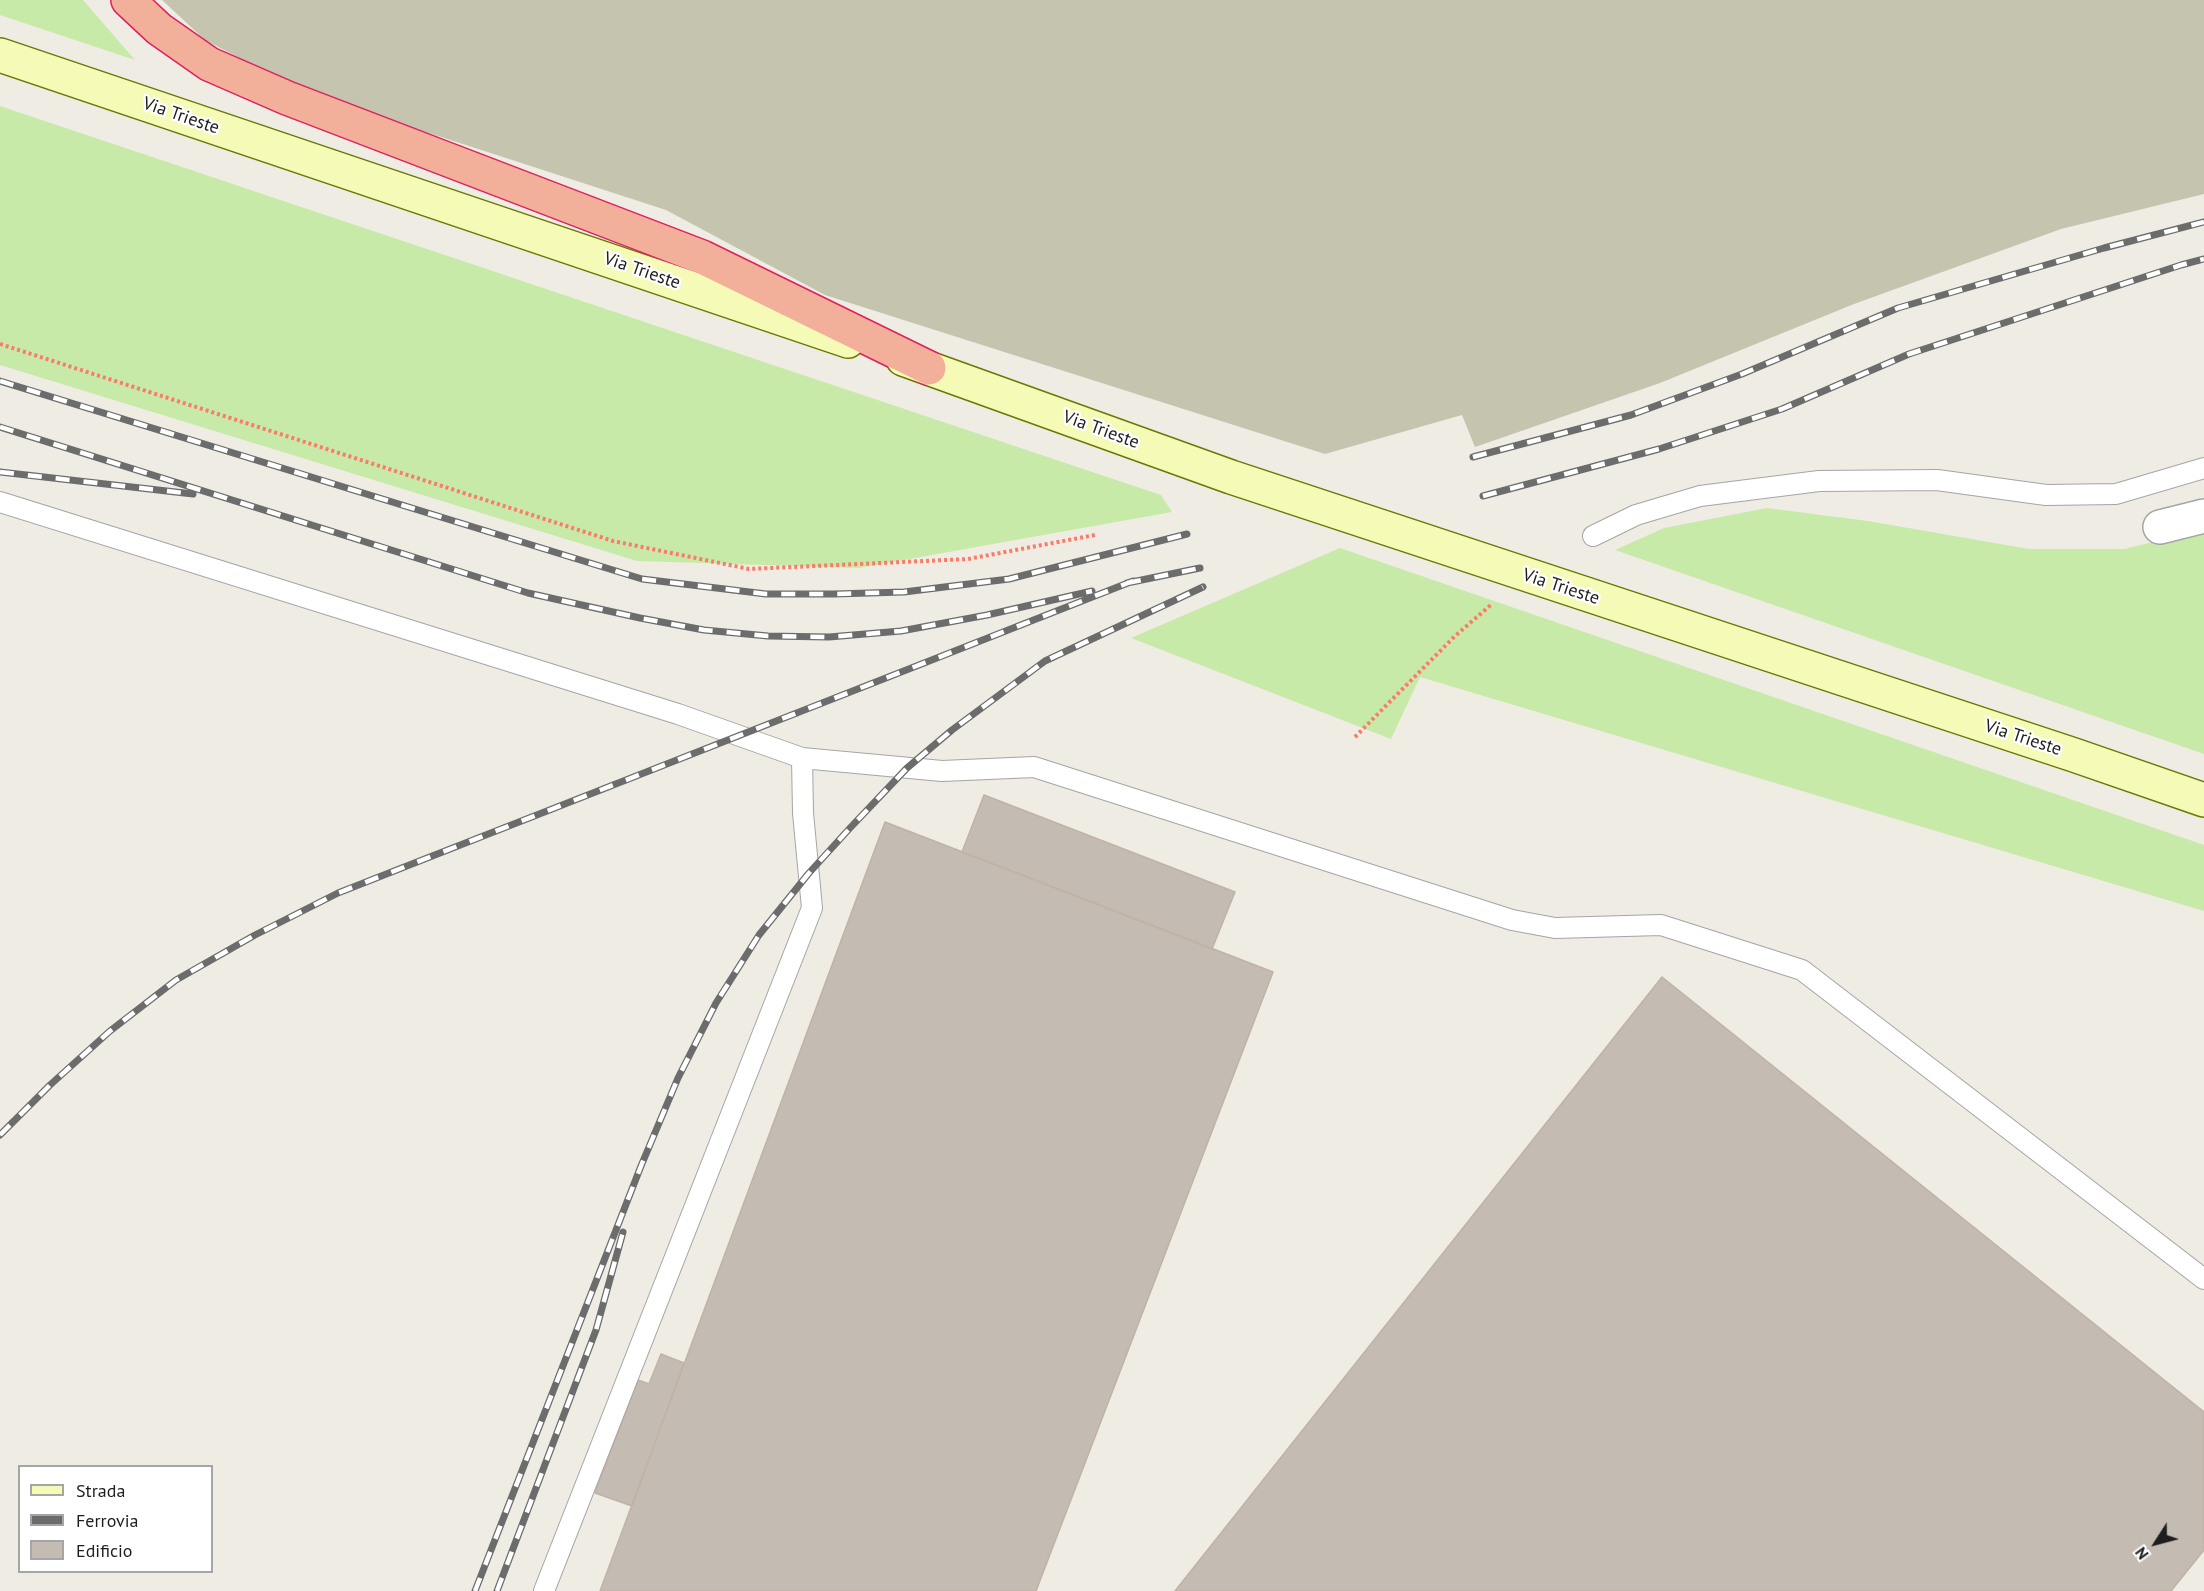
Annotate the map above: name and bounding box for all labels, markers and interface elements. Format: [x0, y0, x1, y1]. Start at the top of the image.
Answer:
street label: Via Trieste [140, 93, 222, 139]
street label: Via Trieste [601, 248, 683, 294]
street label: Via Trieste [1060, 406, 1142, 454]
street label: Via Trieste [1520, 564, 1602, 610]
street label: Via Trieste [1982, 715, 2064, 761]
legend [18, 1465, 213, 1573]
text: Strada [76, 1479, 125, 1502]
text: Ferrovia [76, 1509, 139, 1532]
north arrow [2126, 1513, 2186, 1573]
text: Edificio [76, 1539, 132, 1562]
text: N [2130, 1543, 2153, 1564]

